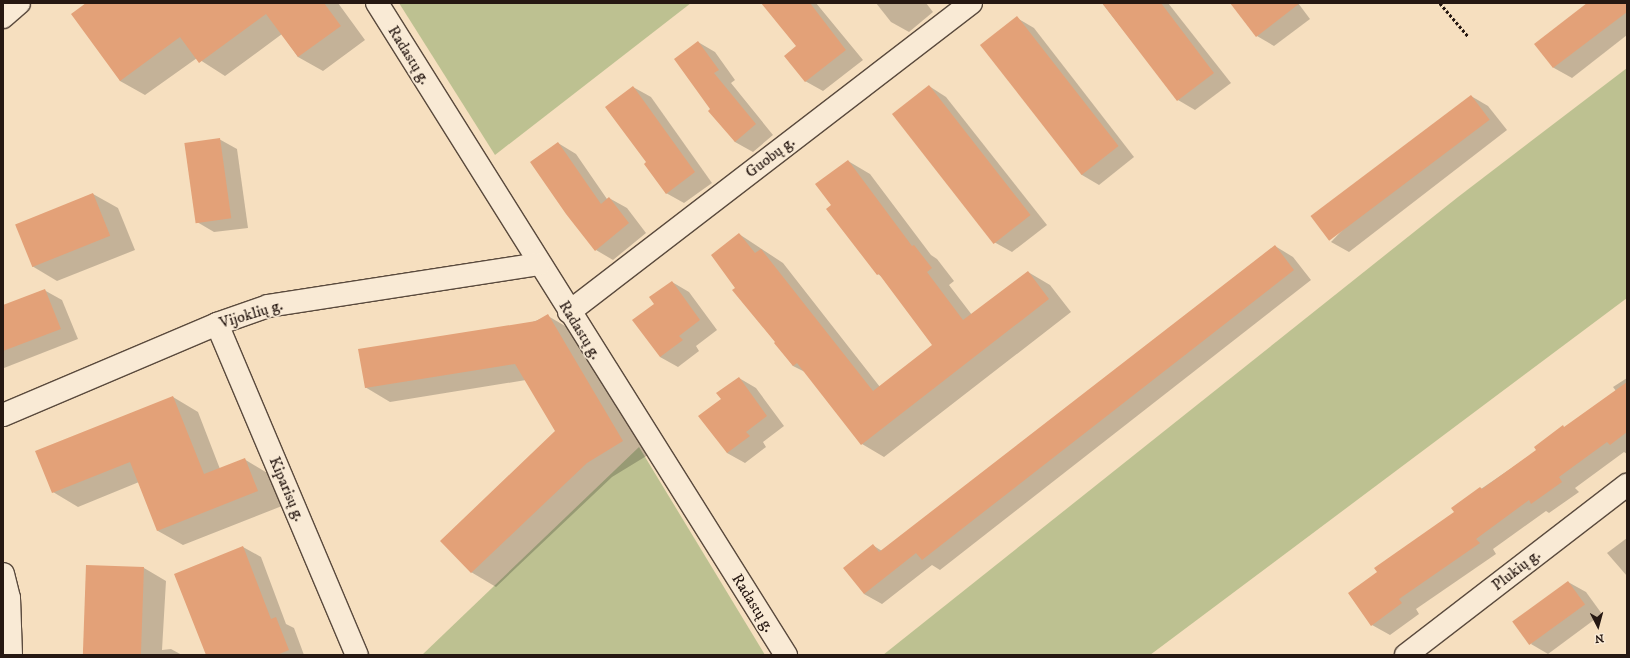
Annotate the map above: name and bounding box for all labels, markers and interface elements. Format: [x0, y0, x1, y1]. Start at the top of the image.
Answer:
street label: Radastų g. [384, 22, 434, 88]
street label: Guobų g. [741, 132, 799, 182]
street label: Vijoklių g. [217, 295, 285, 333]
street label: Radastų g. [555, 297, 605, 363]
street label: Kiparisų g. [265, 454, 309, 524]
street label: Plukių g. [1488, 545, 1544, 595]
street label: Radastų g. [728, 570, 778, 636]
north arrow [1578, 606, 1618, 646]
text: N [1594, 631, 1604, 645]

